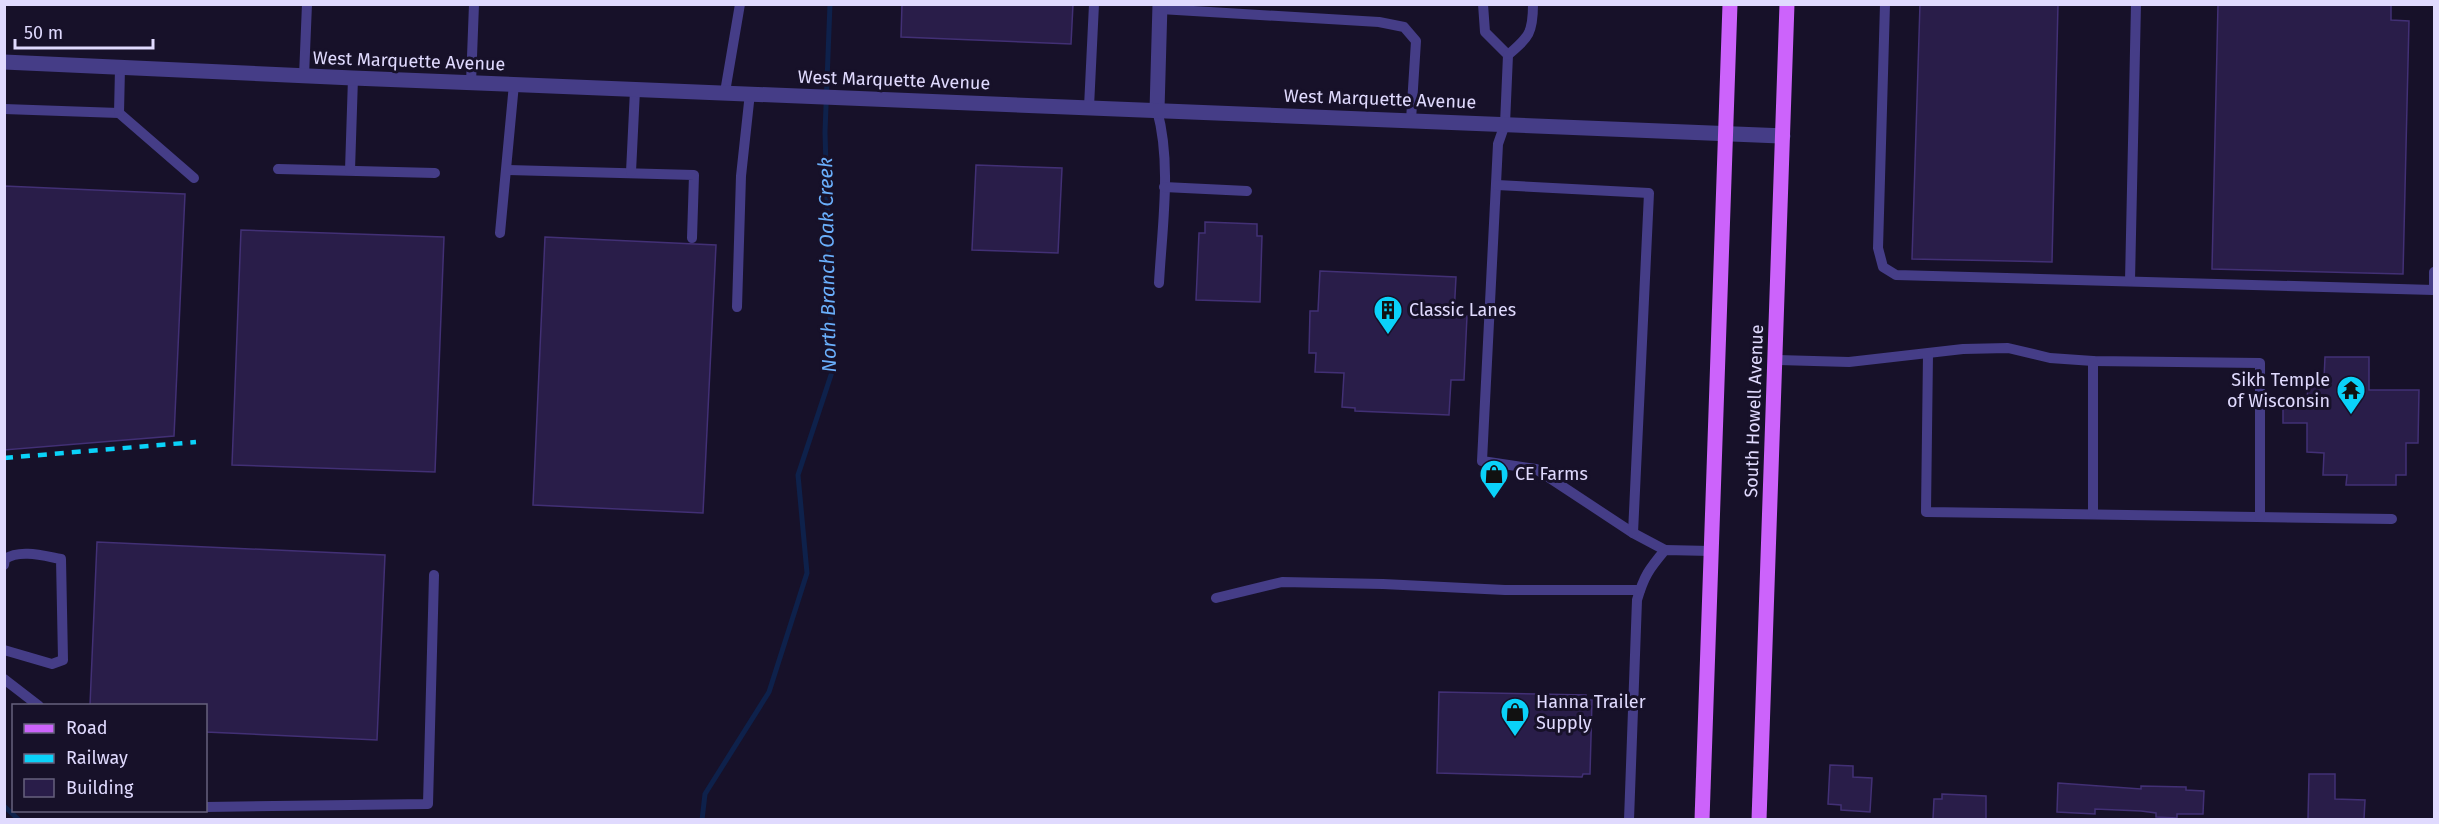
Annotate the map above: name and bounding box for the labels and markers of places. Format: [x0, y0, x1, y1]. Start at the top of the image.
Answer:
building icon: Classic Lanes [1372, 294, 1404, 336]
place label: Classic Lanes [1409, 299, 1516, 321]
place label: Sikh Temple of Wisconsin [2227, 369, 2330, 412]
temple icon: Sikh Temple of Wisconsin [2335, 374, 2367, 416]
shop icon: CE Farms [1478, 458, 1510, 500]
place label: CE Farms [1515, 463, 1588, 485]
place label: Hanna Trailer Supply [1536, 691, 1646, 734]
shop icon: Hanna Trailer Supply [1499, 696, 1531, 738]

